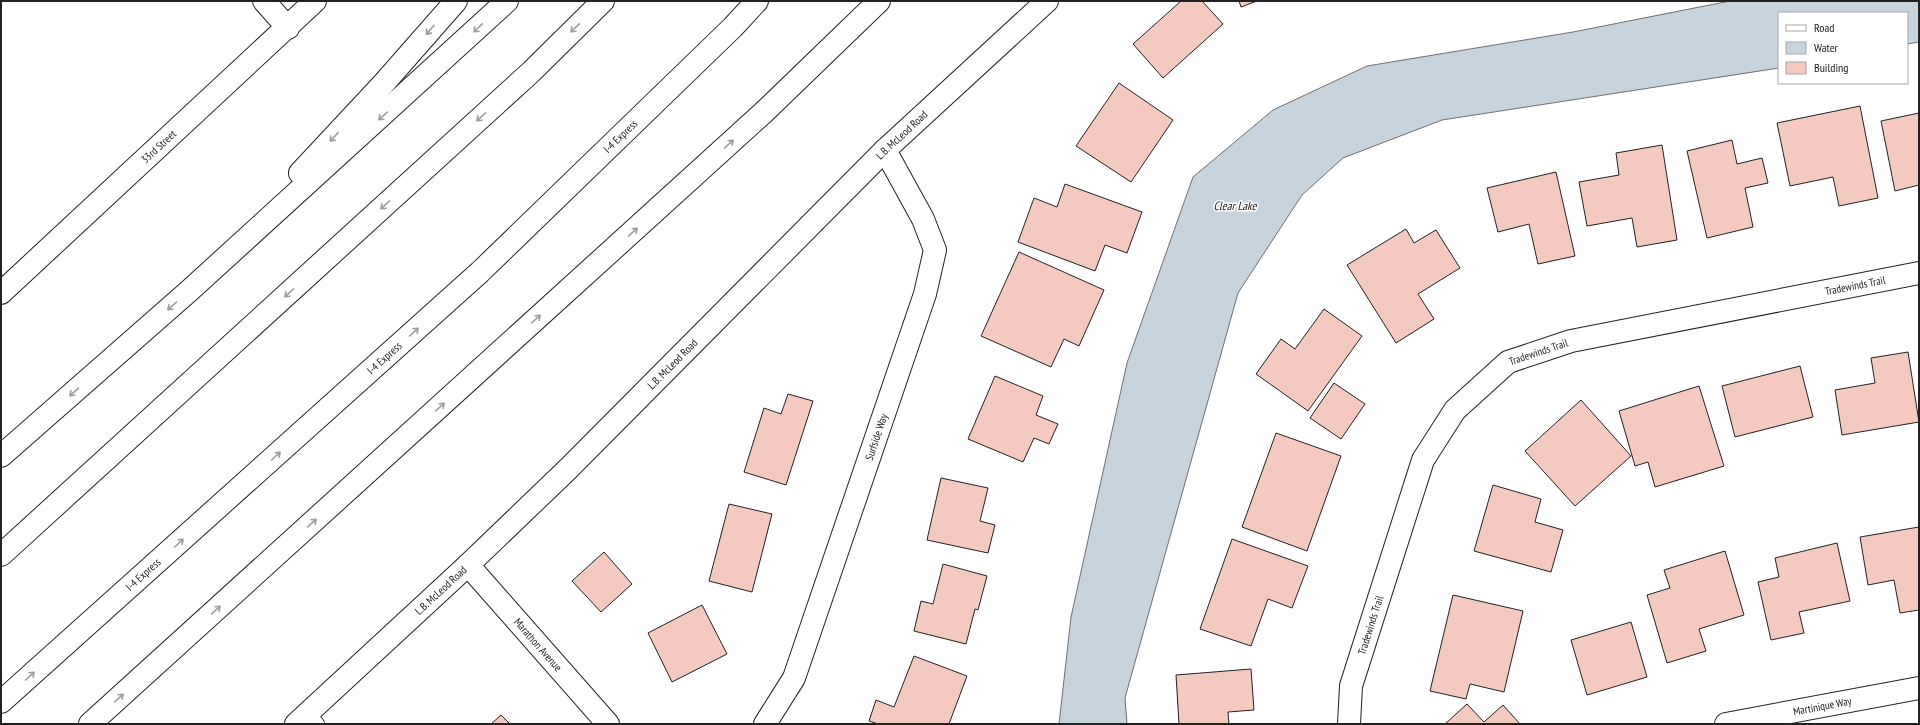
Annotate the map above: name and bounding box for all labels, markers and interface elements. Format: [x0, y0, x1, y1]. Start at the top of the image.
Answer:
legend [1778, 12, 1908, 84]
text: Road [1814, 20, 1834, 35]
one-way arrow [474, 23, 484, 32]
one-way arrow [570, 23, 580, 33]
one-way arrow [426, 25, 435, 36]
text: Water [1814, 40, 1839, 55]
text: Building [1814, 60, 1849, 75]
street label: L.B. McLeod Road [873, 107, 931, 162]
one-way arrow [377, 111, 388, 120]
one-way arrow [476, 113, 486, 122]
street label: I-4 Express [600, 116, 641, 156]
street label: 33rd Street [138, 127, 179, 166]
one-way arrow [329, 132, 339, 142]
one-way arrow [724, 139, 734, 149]
water label: Clear Lake [1214, 198, 1258, 213]
one-way arrow [380, 200, 390, 209]
one-way arrow [627, 227, 638, 236]
street label: Tradewinds Trail [1824, 273, 1887, 298]
one-way arrow [283, 288, 294, 297]
one-way arrow [167, 302, 177, 311]
one-way arrow [531, 315, 541, 324]
one-way arrow [409, 327, 419, 336]
street label: Tradewinds Trail [1507, 335, 1570, 368]
street label: L.B. McLeod Road [644, 336, 701, 392]
street label: I-4 Express [364, 338, 405, 377]
one-way arrow [69, 387, 79, 396]
one-way arrow [435, 402, 446, 411]
street label: Surfside Way [862, 411, 891, 462]
one-way arrow [270, 451, 281, 460]
one-way arrow [307, 518, 317, 528]
one-way arrow [174, 538, 184, 547]
street label: I-4 Express [123, 555, 164, 594]
street label: L.B. McLeod Road [412, 563, 470, 618]
street label: Tradewinds Trail [1354, 593, 1387, 656]
one-way arrow [210, 606, 221, 615]
street label: Marathon Avenue [511, 615, 565, 674]
one-way arrow [25, 672, 35, 681]
one-way arrow [114, 693, 124, 703]
street label: Martinique Way [1792, 694, 1854, 718]

